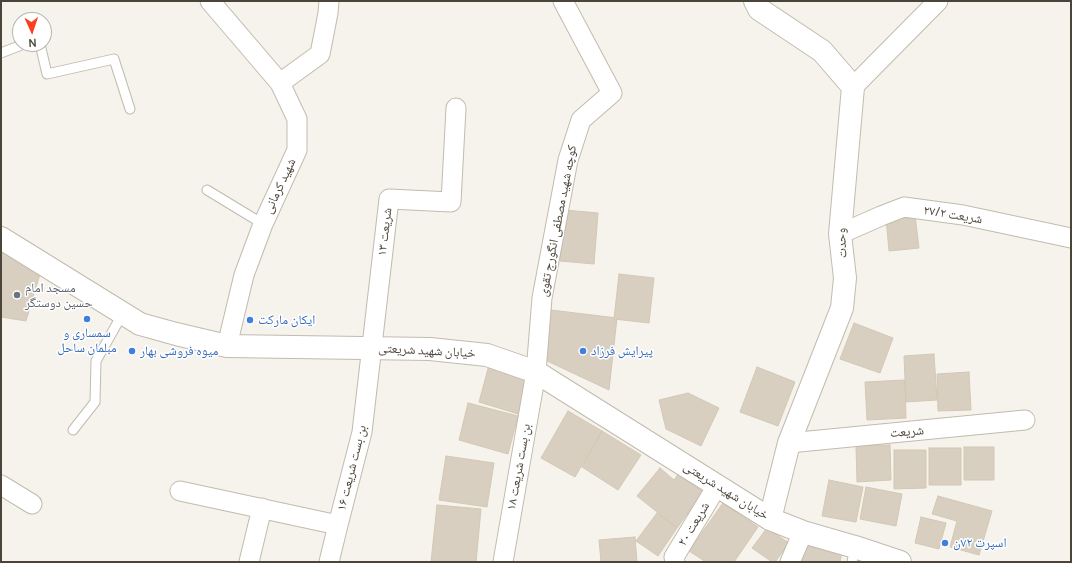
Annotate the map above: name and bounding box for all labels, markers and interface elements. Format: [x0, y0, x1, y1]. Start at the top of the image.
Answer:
north arrow [12, 12, 52, 52]
text: N [28, 36, 37, 51]
street label: کوچه شهید مصطفی انگورج تقوی [536, 144, 580, 298]
street label: شهید کرمانی [260, 156, 300, 216]
street label: شریعت ۲۷/۲ [922, 203, 984, 227]
street label: شریعت ۱۳ [374, 207, 396, 257]
street label: وحدت [833, 227, 851, 259]
place label: مسجد امام حسین دوستگر [25, 280, 93, 311]
marker: مسجد امام حسین دوستگر [12, 290, 22, 300]
place label: ایکان مارکت [258, 312, 315, 328]
marker: سمساری و مبلمان ساحل [82, 314, 92, 324]
marker: ایکان مارکت [245, 315, 255, 325]
place label: سمساری و مبلمان ساحل [57, 325, 117, 356]
street label: خیابان شهید شریعتی [378, 341, 476, 361]
place label: میوه فروشی بهار [140, 343, 218, 359]
place label: پیرایش فرزاد [591, 343, 653, 359]
marker: میوه فروشی بهار [127, 346, 137, 356]
marker: پیرایش فرزاد [578, 346, 588, 356]
street label: بن بست شریعت ۱۸ [504, 422, 534, 512]
street label: شریعت [889, 423, 925, 441]
street label: بن بست شریعت ۱۶ [334, 424, 370, 512]
street label: خیابان شهید شریعتی [681, 459, 771, 523]
street label: شریعت ۲۰ [675, 499, 713, 549]
place label: اسپرت ۷۲ن [953, 535, 1007, 551]
marker: اسپرت ۷۲ن [940, 538, 950, 548]

